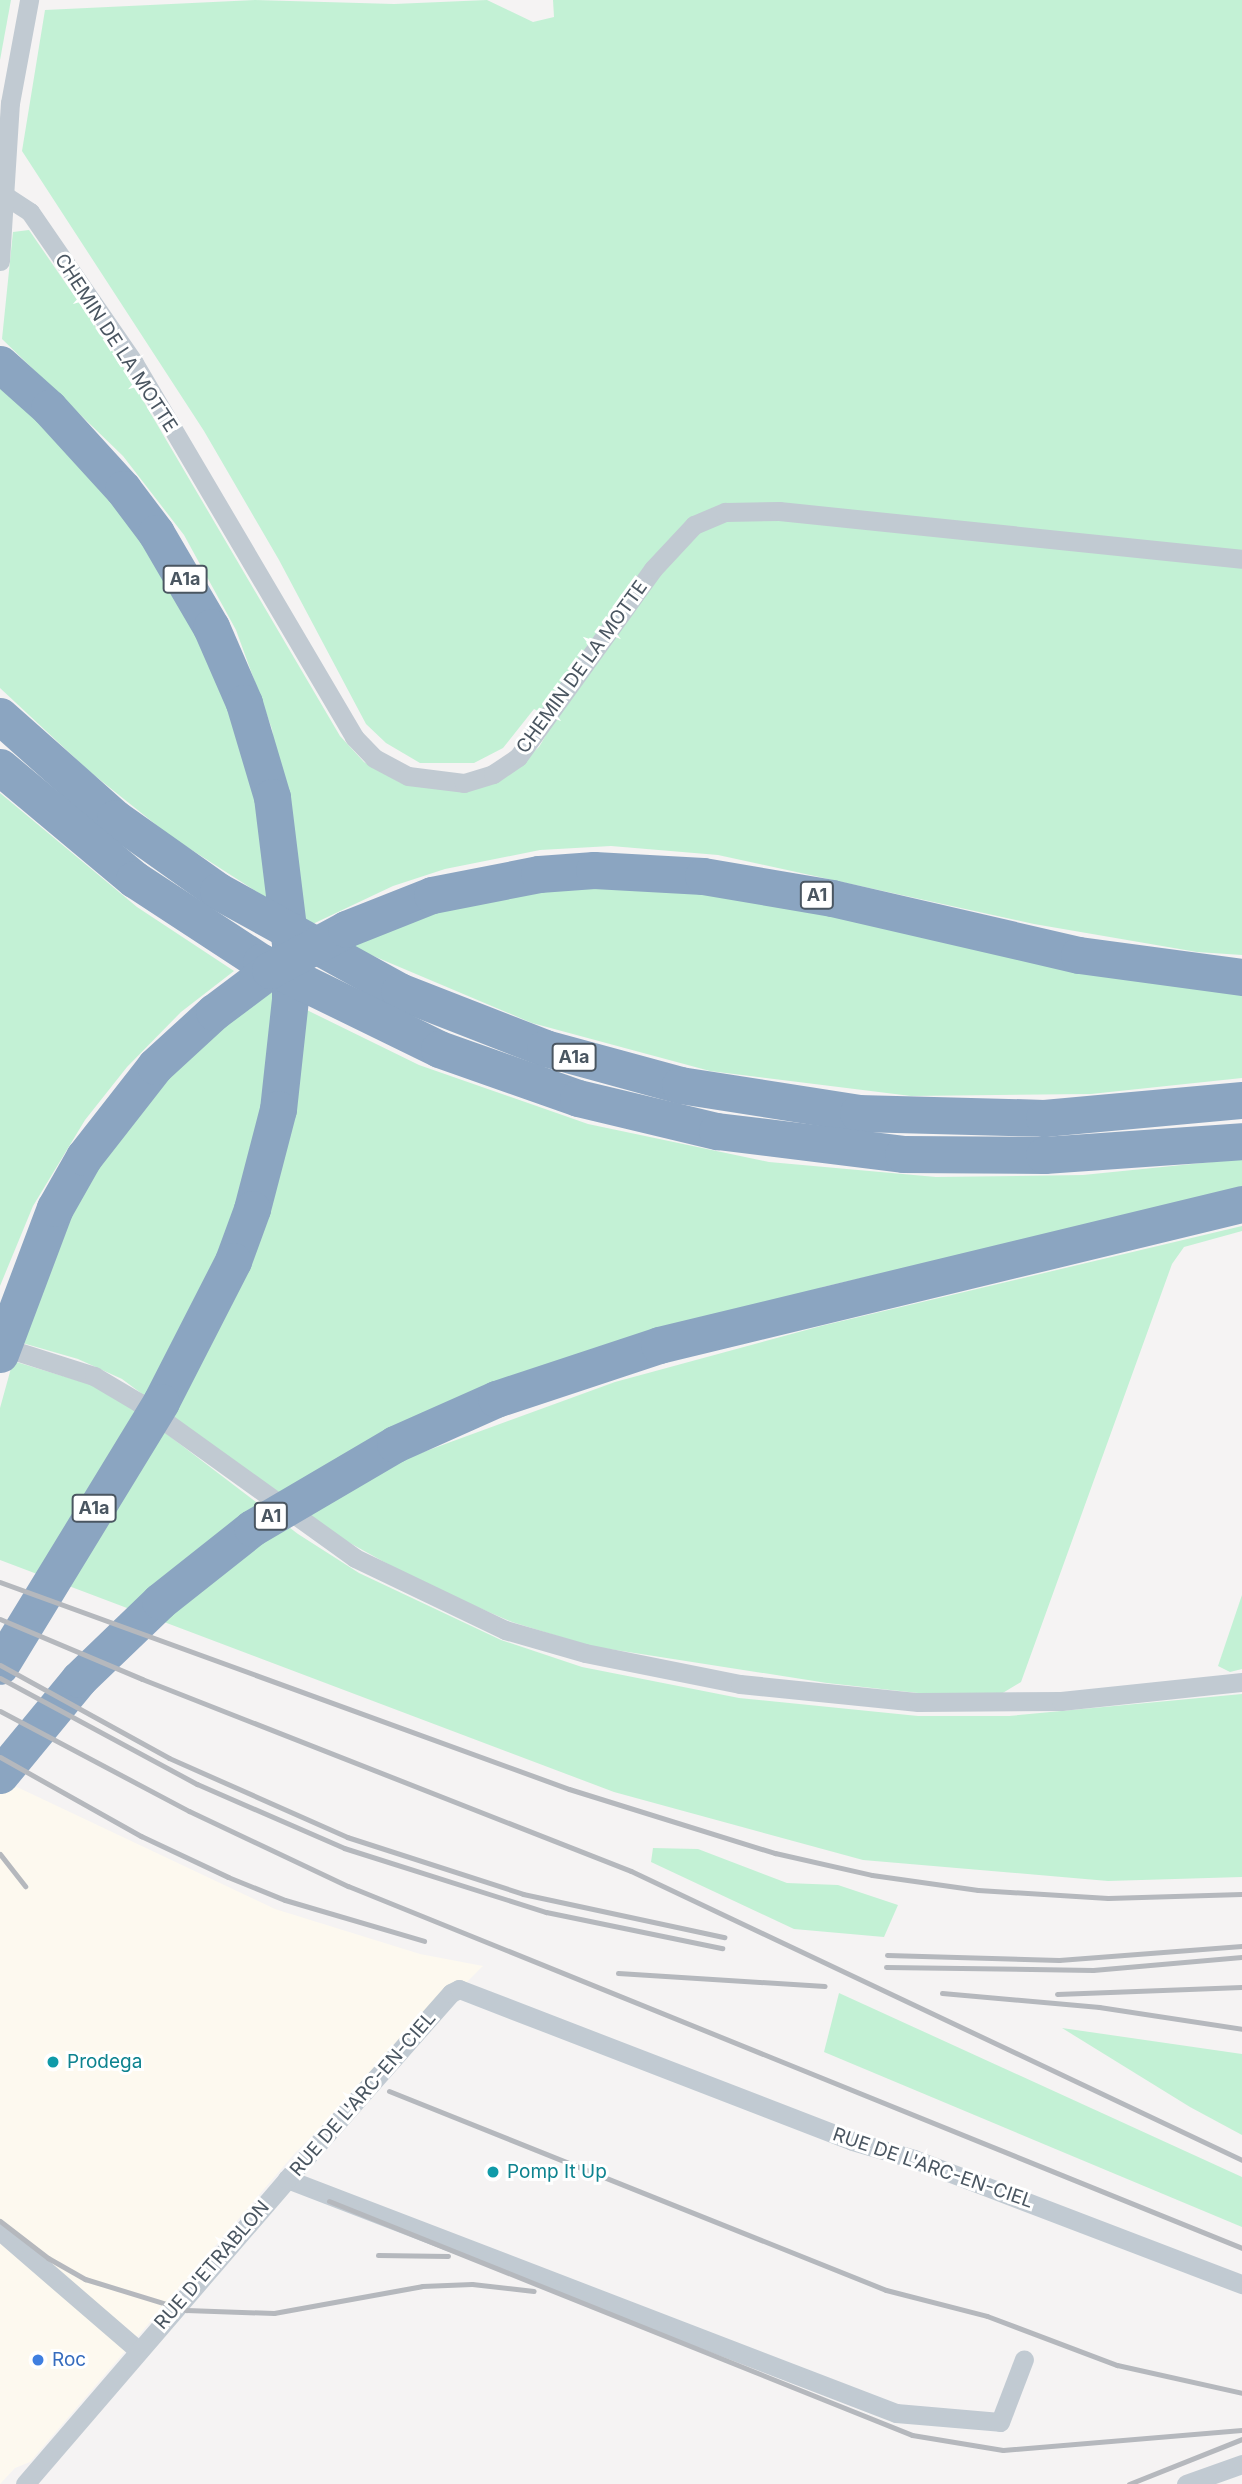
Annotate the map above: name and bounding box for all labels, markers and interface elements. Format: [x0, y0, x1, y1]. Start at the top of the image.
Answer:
street label: CHEMIN DE LA MOTTE [50, 250, 182, 436]
road number: A1a [162, 564, 208, 594]
street label: CHEMIN DE LA MOTTE [512, 576, 652, 758]
road number: A1 [800, 880, 834, 910]
road number: A1a [551, 1042, 597, 1072]
road number: A1a [71, 1493, 117, 1522]
road number: A1 [254, 1502, 288, 1531]
street label: RUE DE L'ARC-EN-CIEL [285, 2007, 441, 2181]
place label: Prodega [67, 2051, 142, 2073]
marker: Prodega [45, 2054, 61, 2070]
street label: RUE DE L'ARC-EN-CIEL [830, 2123, 1036, 2213]
place label: Pomp It Up [507, 2161, 607, 2183]
marker: Pomp It Up [485, 2164, 501, 2180]
street label: RUE D'ETRABLON [150, 2196, 274, 2334]
place label: Roc [52, 2349, 86, 2371]
marker: Roc [30, 2352, 46, 2368]

